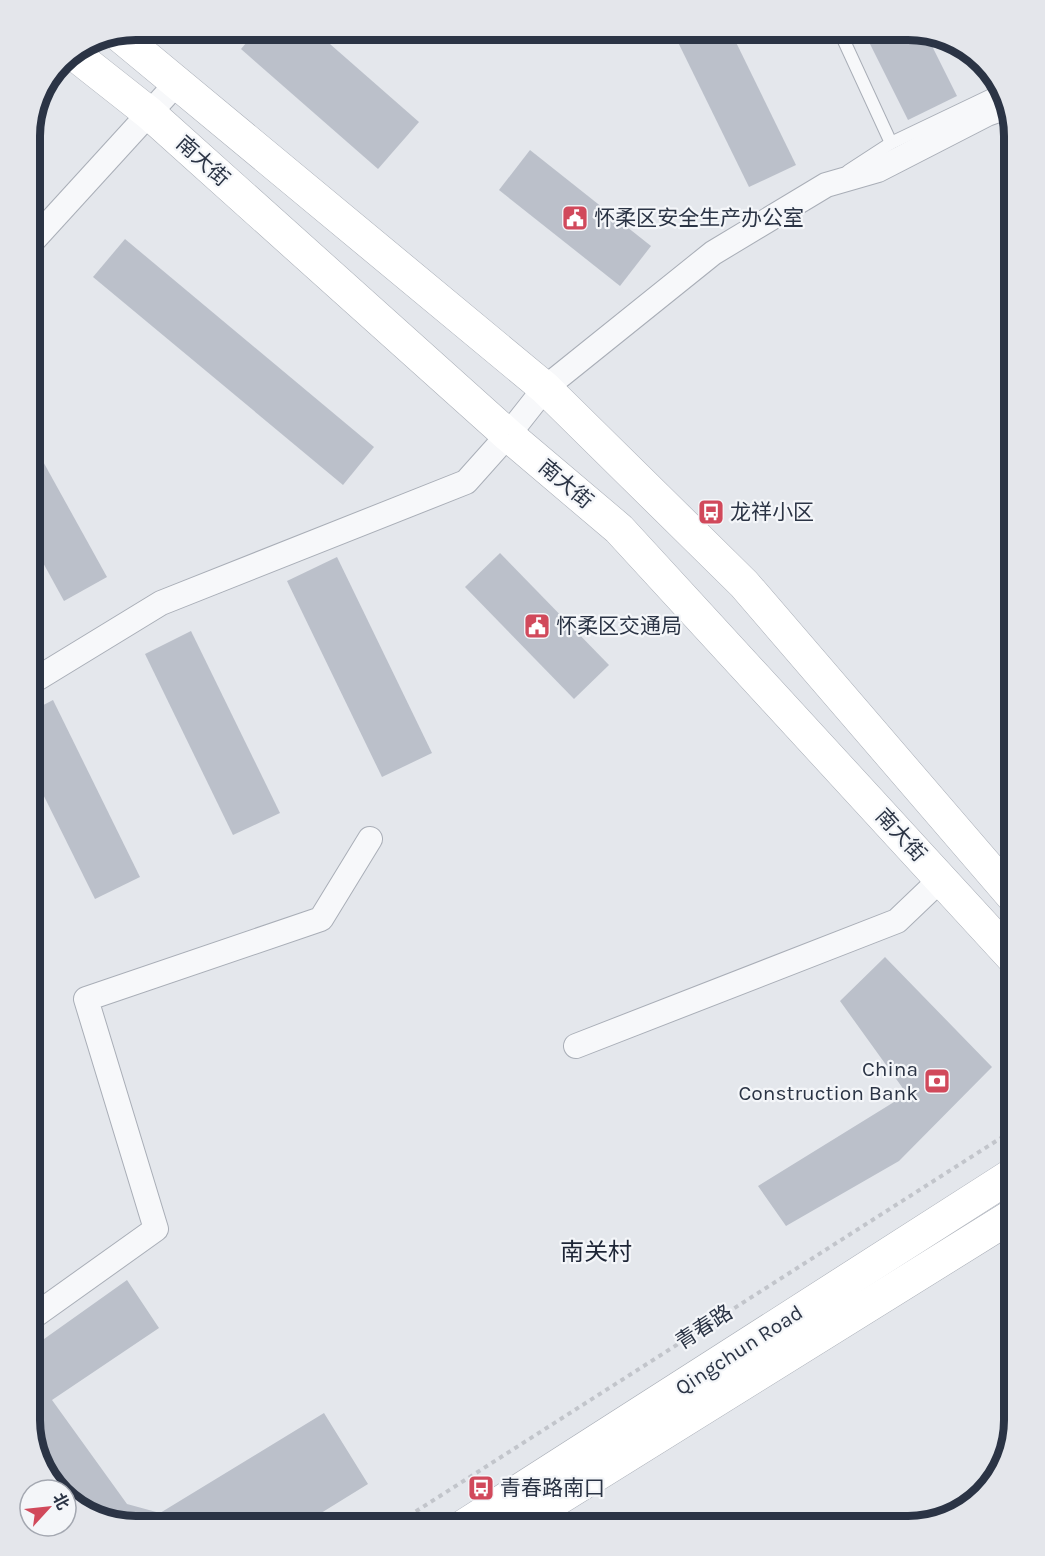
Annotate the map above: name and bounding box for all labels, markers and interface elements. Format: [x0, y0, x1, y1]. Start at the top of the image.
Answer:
street label: 南大街 [172, 131, 234, 191]
public building icon: 怀柔区安全生产办公室 [560, 203, 590, 233]
place label: 怀柔区安全生产办公室 [594, 206, 804, 230]
street label: 南大街 [534, 455, 598, 513]
bus stop icon: 龙祥小区 [696, 497, 726, 527]
place label: 龙祥小区 [730, 500, 814, 524]
public building icon: 怀柔区交通局 [522, 611, 552, 641]
place label: 怀柔区交通局 [556, 614, 682, 638]
street label: 南大街 [871, 804, 931, 866]
place label: China Construction Bank [738, 1057, 918, 1105]
bank icon: China Construction Bank [922, 1066, 952, 1096]
district label: 南关村 [560, 1238, 632, 1266]
street label: 青春路 [671, 1300, 737, 1354]
street label: Qingchun Road [671, 1300, 807, 1400]
bus stop icon: 青春路南口 [466, 1473, 496, 1503]
place label: 青春路南口 [500, 1476, 605, 1500]
north arrow [18, 1478, 78, 1538]
text: 北 [49, 1490, 73, 1513]

